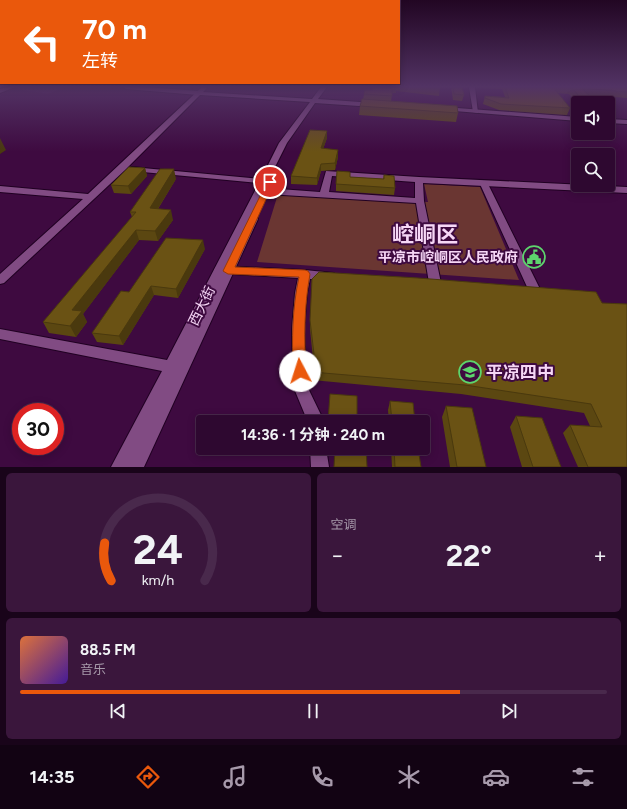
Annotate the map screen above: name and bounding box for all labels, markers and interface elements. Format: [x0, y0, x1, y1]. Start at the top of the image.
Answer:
text: 70 m [82, 12, 147, 46]
icon: left [16, 16, 68, 68]
text: 左转 [82, 50, 118, 72]
map controls [571, 96, 615, 192]
button: sound [571, 96, 615, 140]
button: search [571, 148, 615, 192]
pin [253, 165, 287, 199]
icon: arrive [259, 171, 281, 193]
district label: 崆峒区 [392, 221, 458, 248]
public building icon: 平凉市崆峒区人民政府 [521, 244, 547, 270]
place label: 平凉市崆峒区人民政府 [378, 249, 518, 266]
street label: 西大街 [185, 283, 219, 329]
position arrow [279, 350, 321, 392]
school or university icon: 平凉四中 [457, 359, 483, 385]
place label: 平凉四中 [486, 362, 554, 382]
speed limit sign: 30 [12, 403, 64, 455]
text: 14:36 · 1 分钟 · 240 m [241, 426, 385, 444]
text: 空调 [331, 517, 357, 532]
text: 24 [133, 523, 183, 573]
text: 22° [446, 537, 492, 574]
text: − [331, 542, 344, 569]
text: + [593, 542, 607, 569]
text: km/h [142, 570, 175, 588]
text: 88.5 FM [80, 641, 136, 659]
text: 音乐 [80, 662, 106, 677]
icon: previous [107, 700, 129, 722]
icon: pause [302, 700, 324, 722]
icon: next [498, 700, 520, 722]
icon: directions [134, 763, 162, 791]
icon: music [221, 763, 249, 791]
icon: phone [308, 763, 336, 791]
icon: climate [395, 763, 423, 791]
icon: car [482, 763, 510, 791]
icon: filters [569, 763, 597, 791]
text: 14:35 [30, 766, 74, 788]

